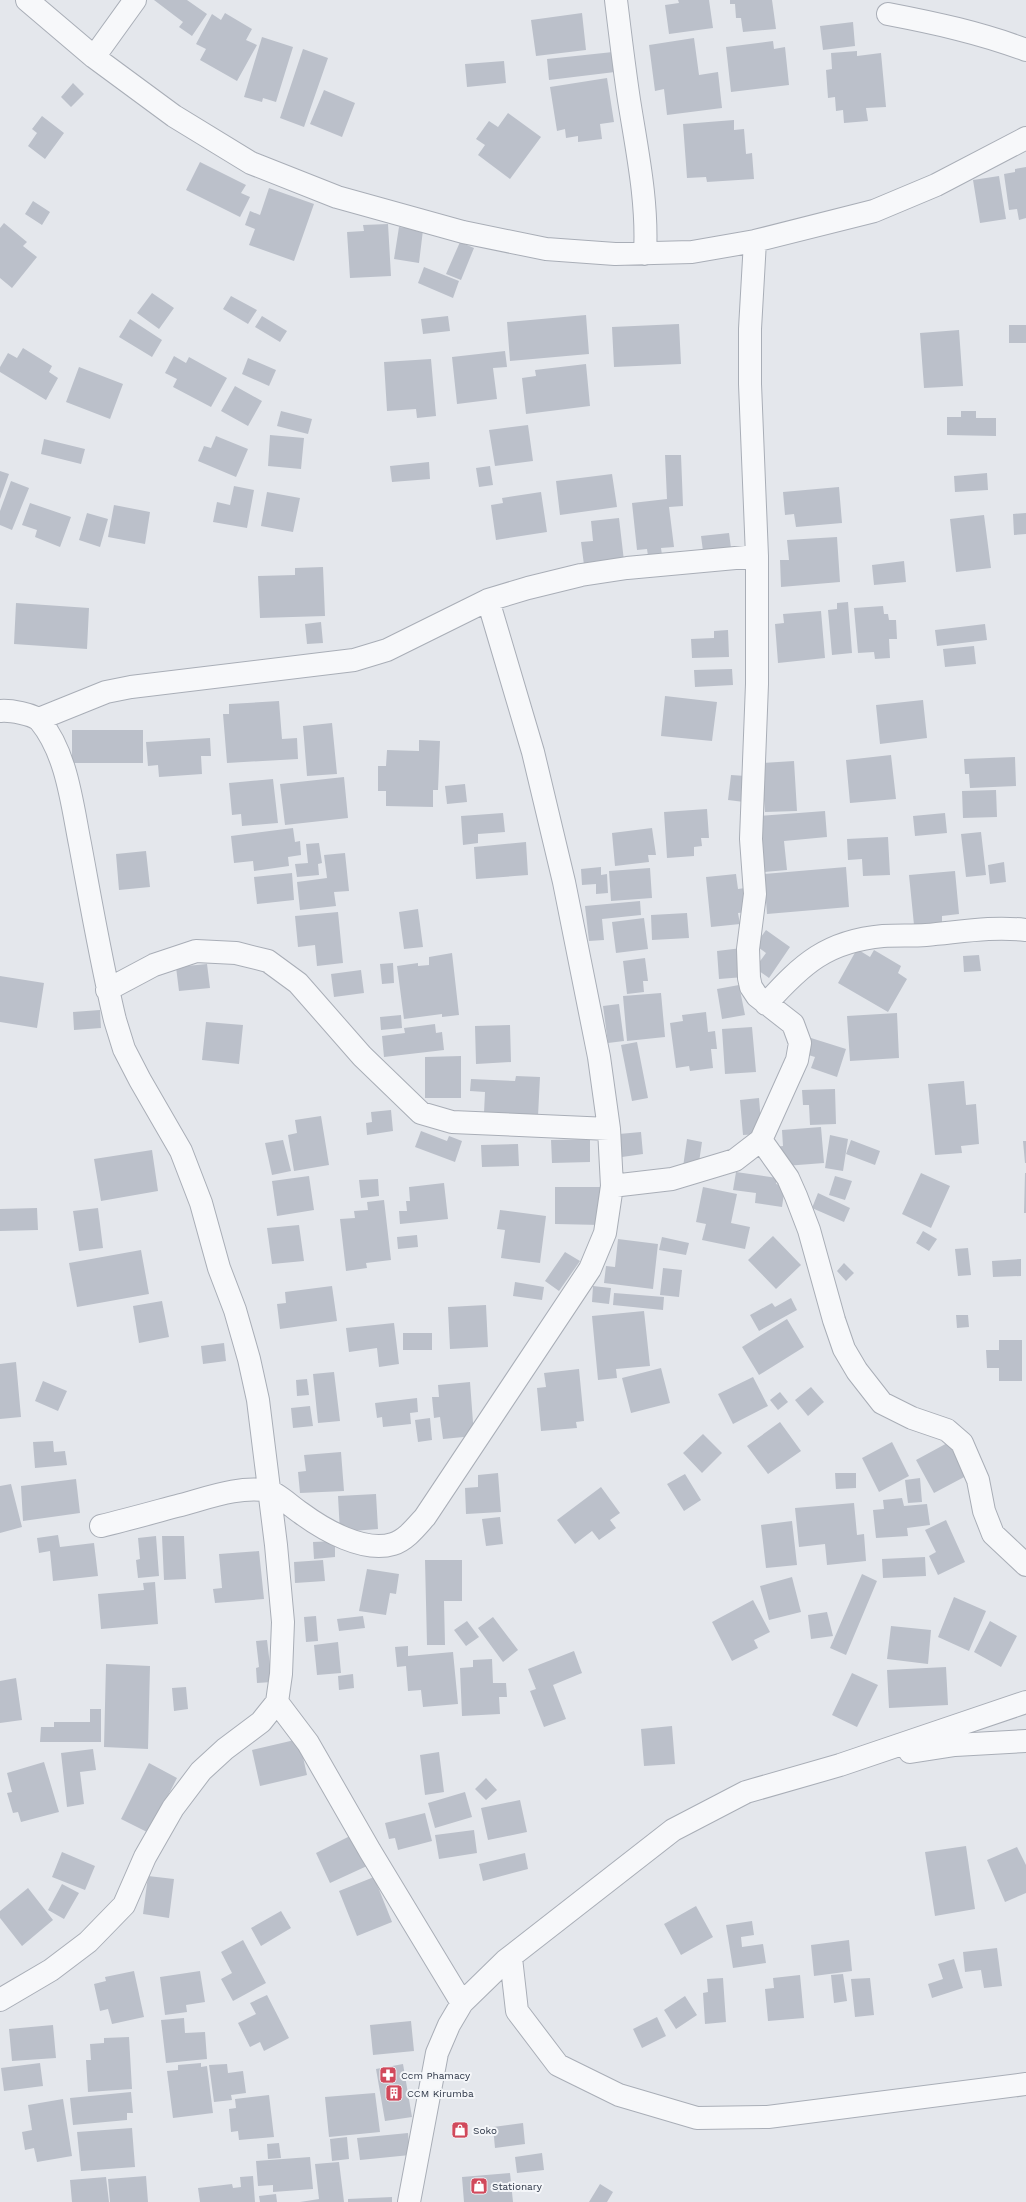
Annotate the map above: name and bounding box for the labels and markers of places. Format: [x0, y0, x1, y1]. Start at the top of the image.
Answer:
pharmacy icon: Ccm Phamacy [378, 2065, 398, 2085]
place label: Ccm Phamacy [401, 2070, 471, 2081]
building icon: CCM Kirumba [384, 2083, 404, 2103]
place label: CCM Kirumba [407, 2088, 474, 2099]
shop icon: Soko [450, 2120, 470, 2140]
place label: Soko [473, 2125, 497, 2136]
shop icon: Stationary [469, 2176, 489, 2196]
place label: Stationary [492, 2181, 543, 2192]

